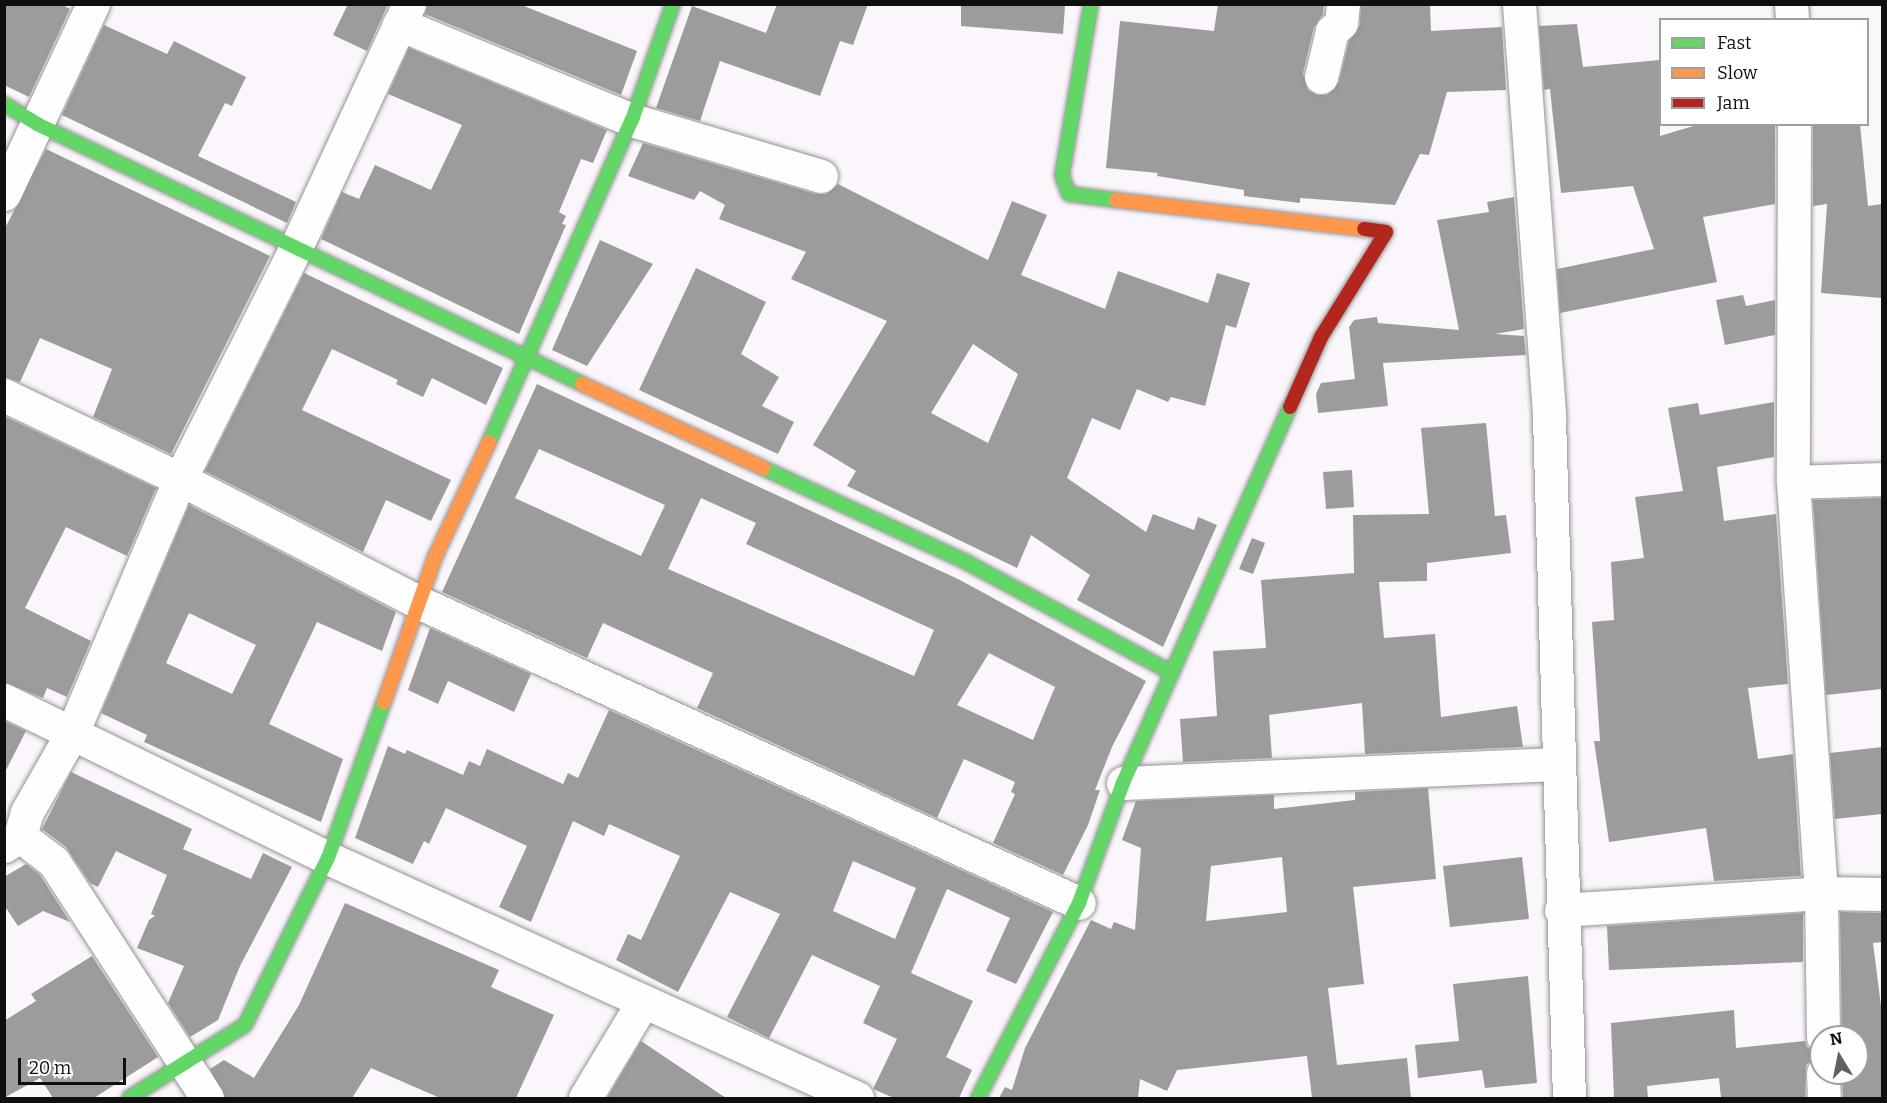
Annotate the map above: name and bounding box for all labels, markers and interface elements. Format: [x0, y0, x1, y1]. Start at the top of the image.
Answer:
legend [1659, 18, 1869, 126]
text: Fast [1717, 32, 1752, 54]
text: Slow [1717, 62, 1757, 84]
text: Jam [1717, 92, 1750, 114]
north arrow [1809, 1025, 1869, 1085]
text: N [1828, 1028, 1844, 1049]
scale bar [21, 1046, 129, 1084]
text: 20 m [29, 1057, 71, 1079]

